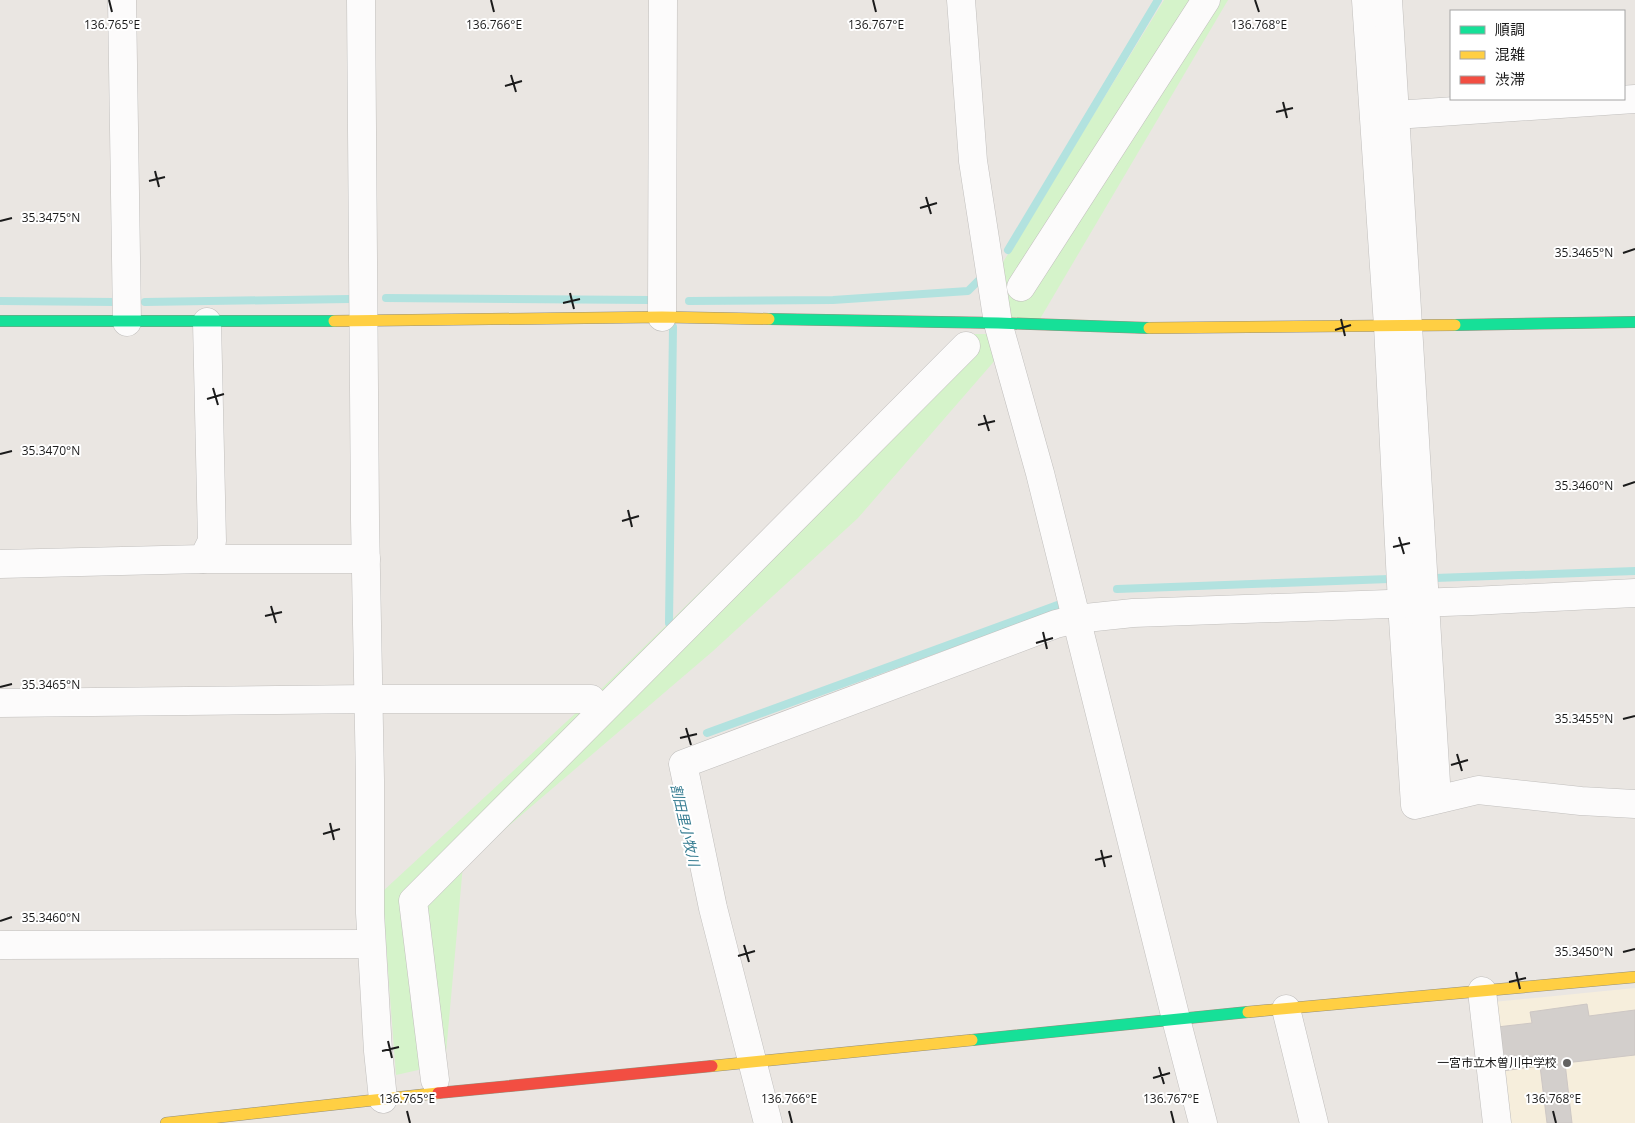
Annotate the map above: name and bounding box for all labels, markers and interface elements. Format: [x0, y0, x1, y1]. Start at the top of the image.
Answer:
legend [1450, 10, 1625, 100]
text: 136.765°E [84, 16, 140, 33]
text: 136.766°E [466, 16, 522, 33]
text: 136.767°E [848, 16, 904, 33]
text: 136.768°E [1231, 16, 1287, 33]
text: 順調 [1495, 19, 1525, 39]
text: 混雑 [1495, 44, 1525, 64]
text: 渋滞 [1495, 69, 1525, 89]
text: 35.3475°N [22, 209, 80, 226]
text: 35.3465°N [1555, 244, 1613, 261]
text: 35.3470°N [22, 442, 80, 459]
text: 35.3460°N [1555, 477, 1613, 494]
text: 35.3465°N [22, 676, 80, 693]
text: 35.3455°N [1555, 710, 1613, 727]
water label: 割田里小牧川 [667, 782, 705, 870]
text: 35.3460°N [22, 909, 80, 926]
text: 35.3450°N [1555, 943, 1613, 960]
place label: 一宮市立木曽川中学校 [1437, 1054, 1557, 1071]
marker: 一宮市立木曽川中学校 [1561, 1057, 1573, 1069]
text: 136.765°E [379, 1090, 435, 1107]
text: 136.766°E [761, 1090, 817, 1107]
text: 136.767°E [1143, 1090, 1199, 1107]
text: 136.768°E [1525, 1090, 1581, 1107]

